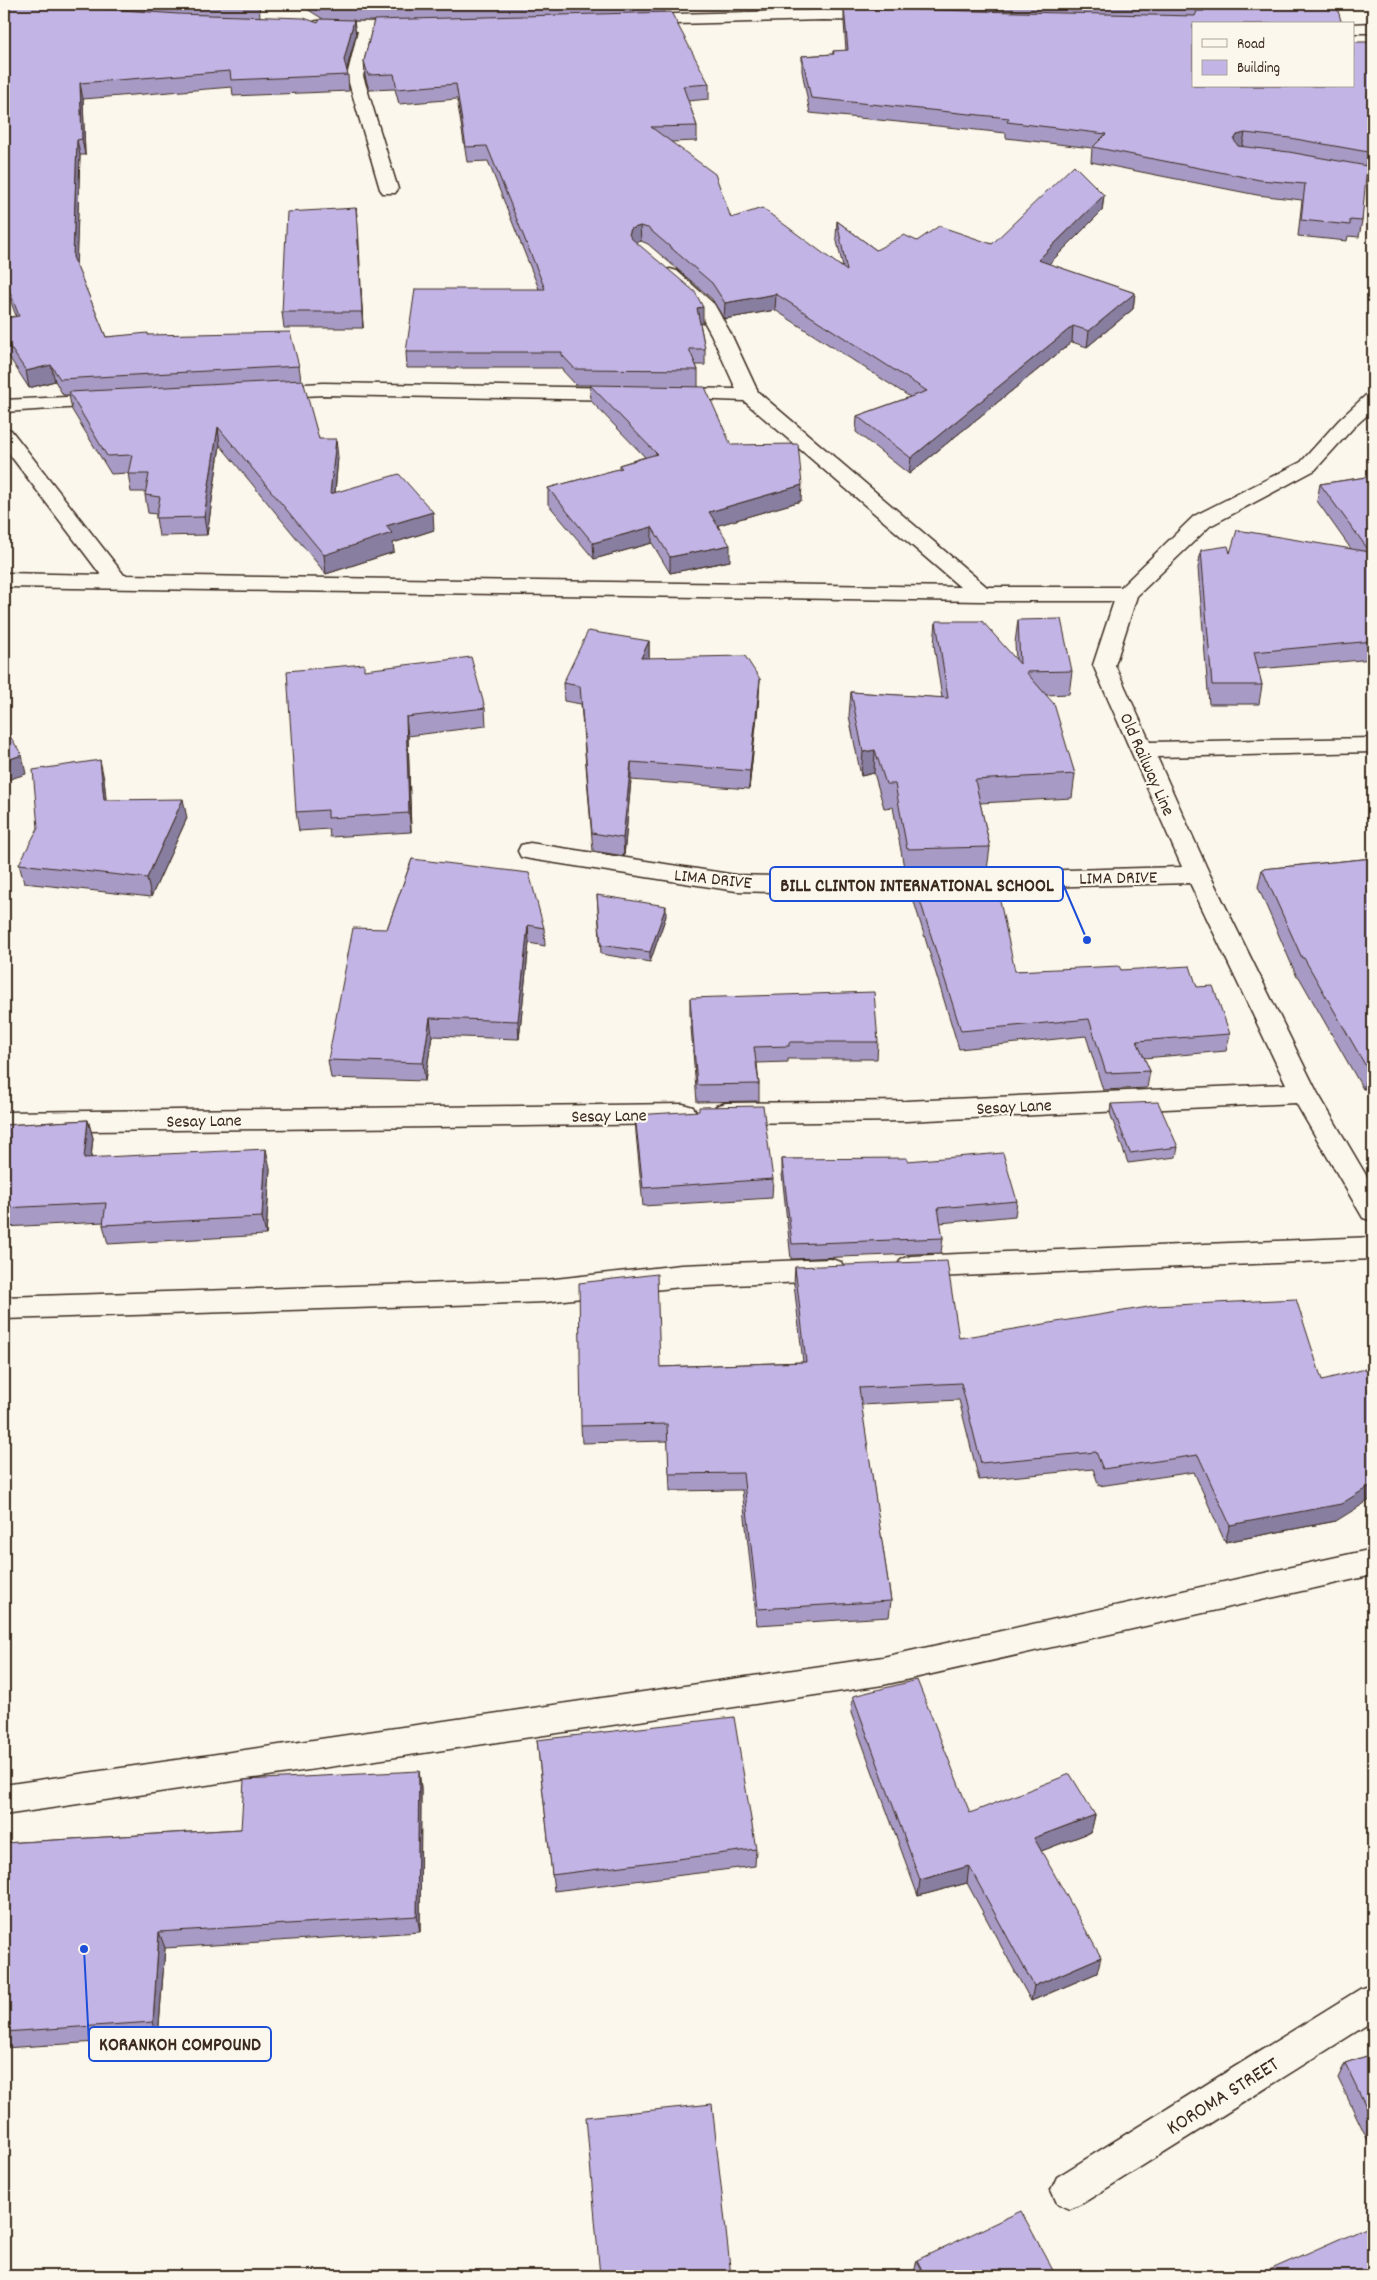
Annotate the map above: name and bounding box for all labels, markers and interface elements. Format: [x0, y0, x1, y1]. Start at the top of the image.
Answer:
legend [1192, 22, 1354, 88]
text: Road [1237, 34, 1265, 56]
text: Building [1237, 58, 1280, 80]
street label: Old Railway Line [1112, 710, 1180, 821]
street label: LIMA DRIVE [673, 864, 753, 897]
street label: LIMA DRIVE [1079, 866, 1157, 893]
callout: BILL CLINTON INTERNATIONAL SCHOOL [770, 867, 1063, 901]
text: BILL CLINTON INTERNATIONAL SCHOOL [780, 874, 1054, 901]
street label: Sesay Lane [976, 1094, 1052, 1123]
street label: Sesay Lane [571, 1104, 647, 1131]
street label: Sesay Lane [166, 1109, 242, 1136]
callout: KORANKOH COMPOUND [89, 2027, 271, 2061]
text: KORANKOH COMPOUND [99, 2033, 261, 2060]
street label: KOROMA STREET [1161, 2051, 1286, 2144]

